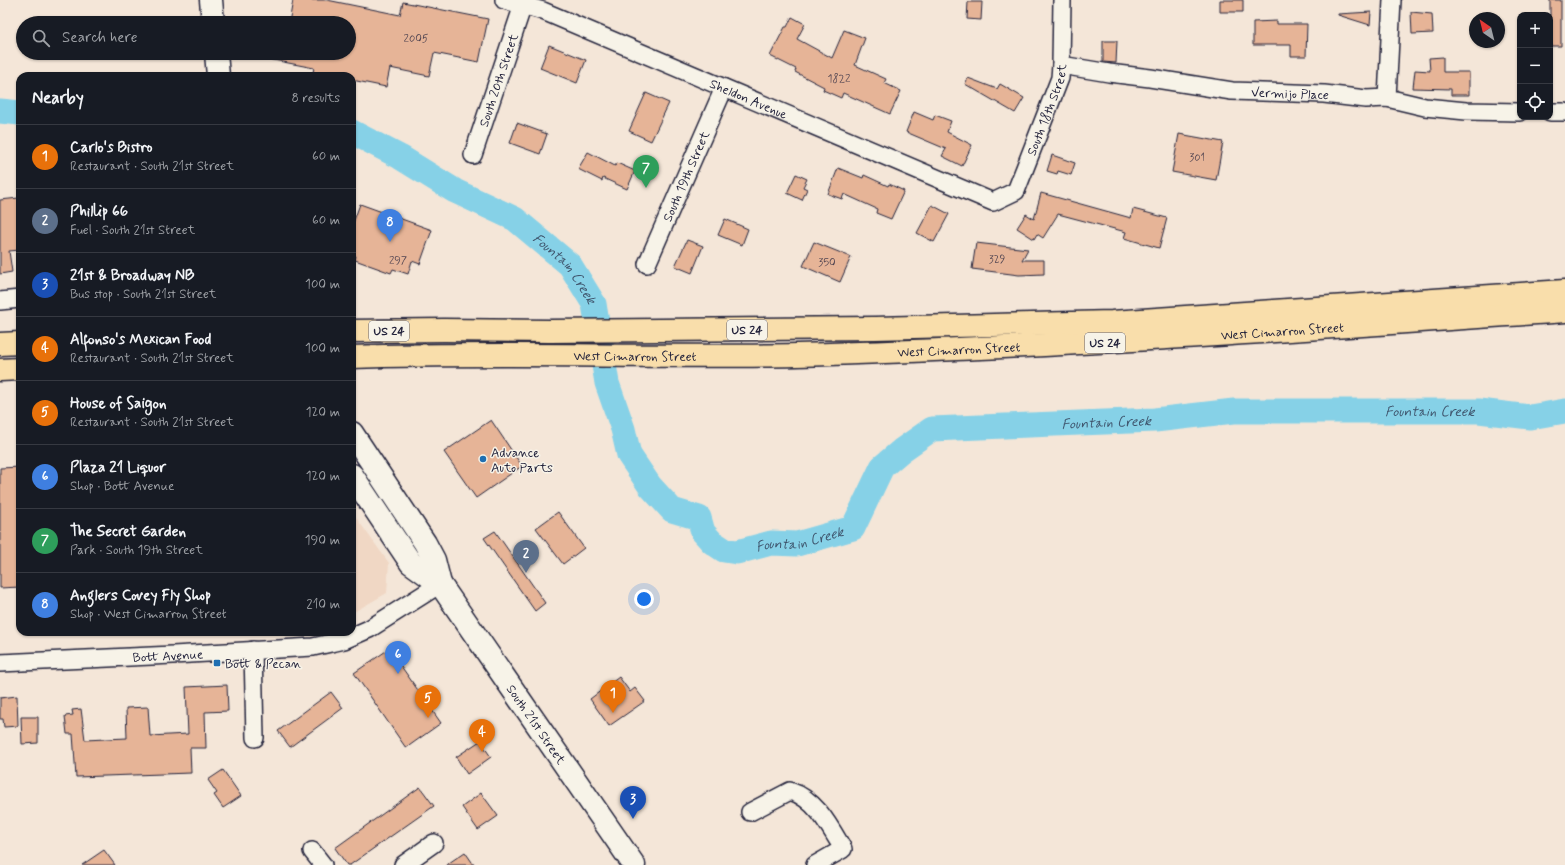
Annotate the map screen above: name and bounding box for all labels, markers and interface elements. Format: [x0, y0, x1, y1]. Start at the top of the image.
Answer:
north arrow [1469, 12, 1505, 48]
map controls [1517, 12, 1553, 120]
button: + [1517, 12, 1553, 48]
search box [16, 16, 356, 60]
icon: search [30, 27, 52, 49]
text: Search here [62, 28, 138, 48]
street label: South 20th Street [476, 31, 523, 129]
house number: 2005 [404, 32, 429, 46]
button: − [1517, 48, 1553, 84]
street label: South 18th Street [1024, 63, 1071, 158]
house number: 1822 [828, 72, 851, 86]
street label: Sheldon Avenue [707, 76, 789, 124]
button: locate [1517, 84, 1553, 120]
street label: Vermijo Place [1251, 85, 1330, 105]
text: Nearby [32, 87, 84, 109]
text: 8 results [292, 90, 340, 107]
street label: South 19th Street [660, 128, 714, 225]
text: Carlo's Bistro [70, 138, 153, 158]
text: 1 [42, 148, 48, 165]
text: 60 m [312, 148, 340, 165]
house number: 301 [1189, 151, 1205, 165]
pin: 7 [633, 155, 659, 188]
text: Restaurant · South 21st Street [70, 158, 234, 175]
text: Phillip 66 [70, 202, 128, 222]
pin: 8 [377, 209, 403, 242]
text: 2 [42, 212, 48, 229]
text: 60 m [312, 212, 340, 229]
text: Fuel · South 21st Street [70, 222, 195, 239]
water label: Fountain Creek [529, 230, 600, 309]
house number: 329 [989, 253, 1005, 267]
house number: 297 [389, 254, 407, 268]
house number: 350 [818, 256, 836, 270]
text: 21st & Broadway NB [70, 266, 194, 286]
text: 3 [42, 276, 48, 293]
text: 100 m [305, 276, 340, 293]
text: Bus stop · South 21st Street [70, 286, 216, 303]
road number: US 24 [727, 320, 767, 340]
street label: West Cimarron Street [1221, 320, 1344, 345]
road number: US 24 [369, 321, 409, 341]
text: Alfonso's Mexican Food [70, 330, 211, 350]
road number: US 24 [1085, 333, 1125, 353]
street label: West Cimarron Street [897, 339, 1021, 362]
text: 4 [41, 340, 49, 357]
text: 100 m [305, 340, 340, 357]
street label: West Cimarron Street [573, 348, 697, 366]
text: Restaurant · South 21st Street [70, 350, 234, 367]
text: House of Saigon [70, 394, 167, 414]
water label: Fountain Creek [1385, 403, 1475, 421]
text: 5 [41, 404, 49, 421]
text: 120 m [306, 404, 340, 421]
water label: Fountain Creek [1061, 412, 1152, 434]
text: Restaurant · South 21st Street [70, 414, 234, 431]
place label: Advance Auto Parts [491, 445, 553, 477]
marker: Advance Auto Parts [478, 454, 488, 464]
text: Plaza 21 Liquor [70, 458, 166, 478]
text: 6 [42, 468, 48, 485]
text: 120 m [306, 468, 340, 485]
text: Shop · Bott Avenue [70, 478, 174, 495]
text: The Secret Garden [70, 522, 186, 542]
water label: Fountain Creek [754, 523, 847, 557]
text: 7 [41, 532, 49, 549]
text: 190 m [305, 532, 340, 549]
pin: 2 [513, 540, 539, 573]
text: Park · South 19th Street [70, 542, 203, 559]
text: Anglers Covey Fly Shop [70, 586, 211, 606]
your location [634, 589, 654, 609]
text: 8 [41, 596, 49, 613]
text: 210 m [306, 596, 340, 613]
text: Shop · West Cimarron Street [70, 606, 227, 623]
pin: 6 [385, 641, 411, 674]
street label: Bott Avenue [132, 646, 204, 667]
place label: Bott & Pecan [225, 656, 301, 673]
marker: Bott & Pecan [212, 658, 222, 668]
pin: 1 [600, 680, 626, 713]
street label: South 21st Street [502, 682, 569, 769]
pin: 5 [415, 685, 441, 718]
pin: 4 [469, 719, 495, 752]
pin: 3 [620, 786, 646, 819]

